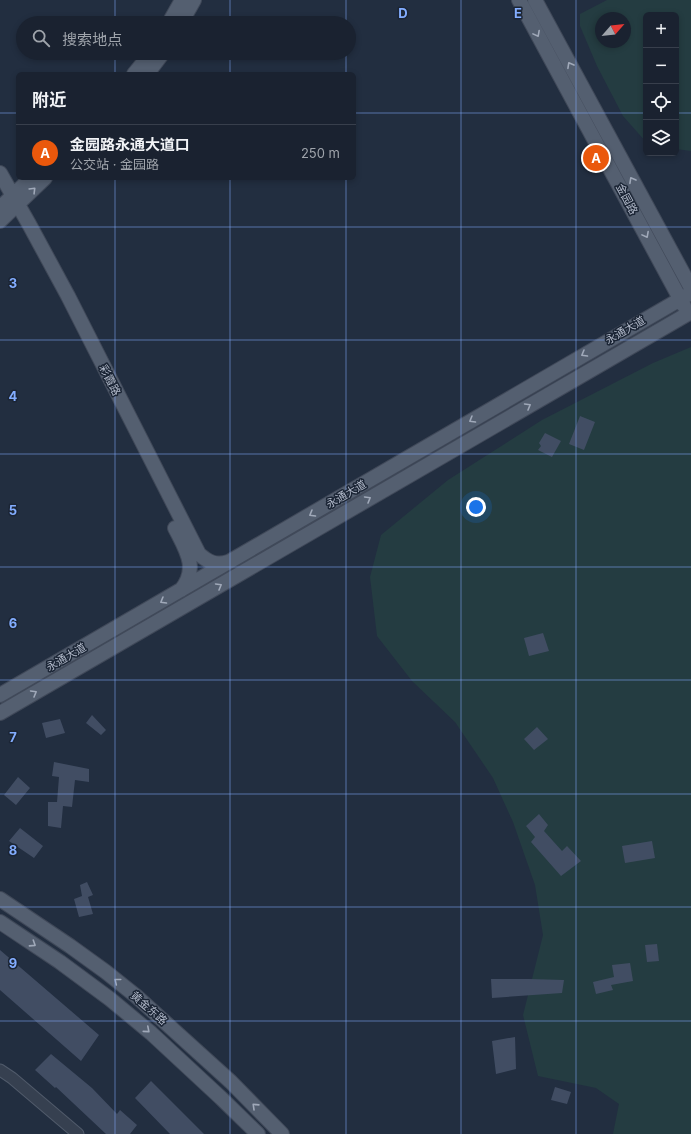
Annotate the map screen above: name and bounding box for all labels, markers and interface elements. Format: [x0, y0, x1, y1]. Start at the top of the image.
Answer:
text: D [398, 5, 408, 21]
text: E [514, 5, 522, 21]
north arrow [595, 12, 631, 48]
map controls [643, 12, 679, 156]
button: + [643, 12, 679, 48]
search box [16, 16, 356, 60]
icon: search [30, 27, 52, 49]
text: 搜索地点 [62, 30, 122, 49]
one-way arrow [533, 30, 540, 37]
button: − [643, 48, 679, 84]
one-way arrow [568, 62, 575, 70]
button: locate [643, 84, 679, 120]
text: 附近 [32, 90, 66, 110]
button: layers [643, 120, 679, 156]
text: 金园路永通大道口 [70, 135, 190, 154]
pin: A [583, 143, 609, 173]
text: A [40, 145, 50, 161]
text: 250 m [301, 145, 340, 161]
text: 公交站 · 金园路 [70, 156, 159, 172]
one-way arrow [630, 176, 637, 184]
street label: 金园路 [613, 181, 641, 217]
one-way arrow [28, 187, 36, 195]
one-way arrow [641, 231, 649, 238]
text: 3 [9, 275, 17, 291]
street label: 永通大道 [602, 313, 648, 347]
one-way arrow [581, 350, 588, 357]
street label: 彩霞路 [96, 362, 124, 398]
text: 4 [9, 388, 18, 404]
one-way arrow [524, 404, 531, 411]
one-way arrow [469, 415, 476, 422]
street label: 永通大道 [323, 477, 369, 511]
one-way arrow [364, 497, 371, 504]
your location [466, 497, 486, 517]
text: 5 [9, 502, 17, 518]
one-way arrow [309, 509, 316, 516]
one-way arrow [215, 583, 222, 590]
one-way arrow [160, 596, 167, 603]
text: 6 [9, 615, 17, 631]
street label: 永通大道 [43, 640, 89, 674]
one-way arrow [30, 691, 37, 698]
text: 7 [9, 729, 17, 745]
text: 8 [9, 842, 17, 858]
one-way arrow [29, 939, 36, 947]
text: 9 [9, 955, 17, 971]
one-way arrow [115, 979, 122, 986]
street label: 黄金东路 [128, 988, 170, 1028]
one-way arrow [143, 1026, 150, 1033]
one-way arrow [252, 1103, 260, 1111]

